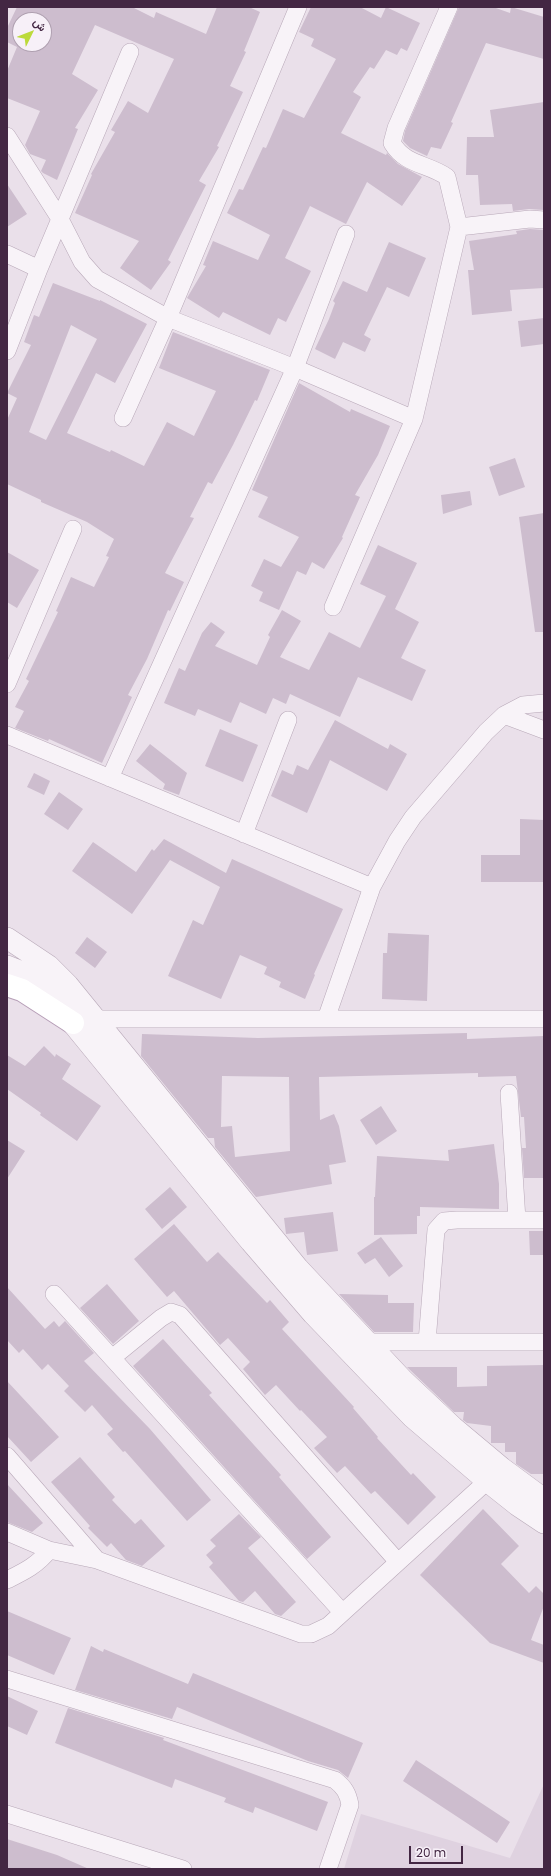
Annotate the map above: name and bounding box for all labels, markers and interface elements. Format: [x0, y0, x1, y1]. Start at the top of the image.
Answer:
north arrow [12, 12, 52, 52]
text: ش [30, 14, 50, 35]
scale bar [411, 1838, 465, 1864]
text: 20 m [416, 1844, 446, 1861]

